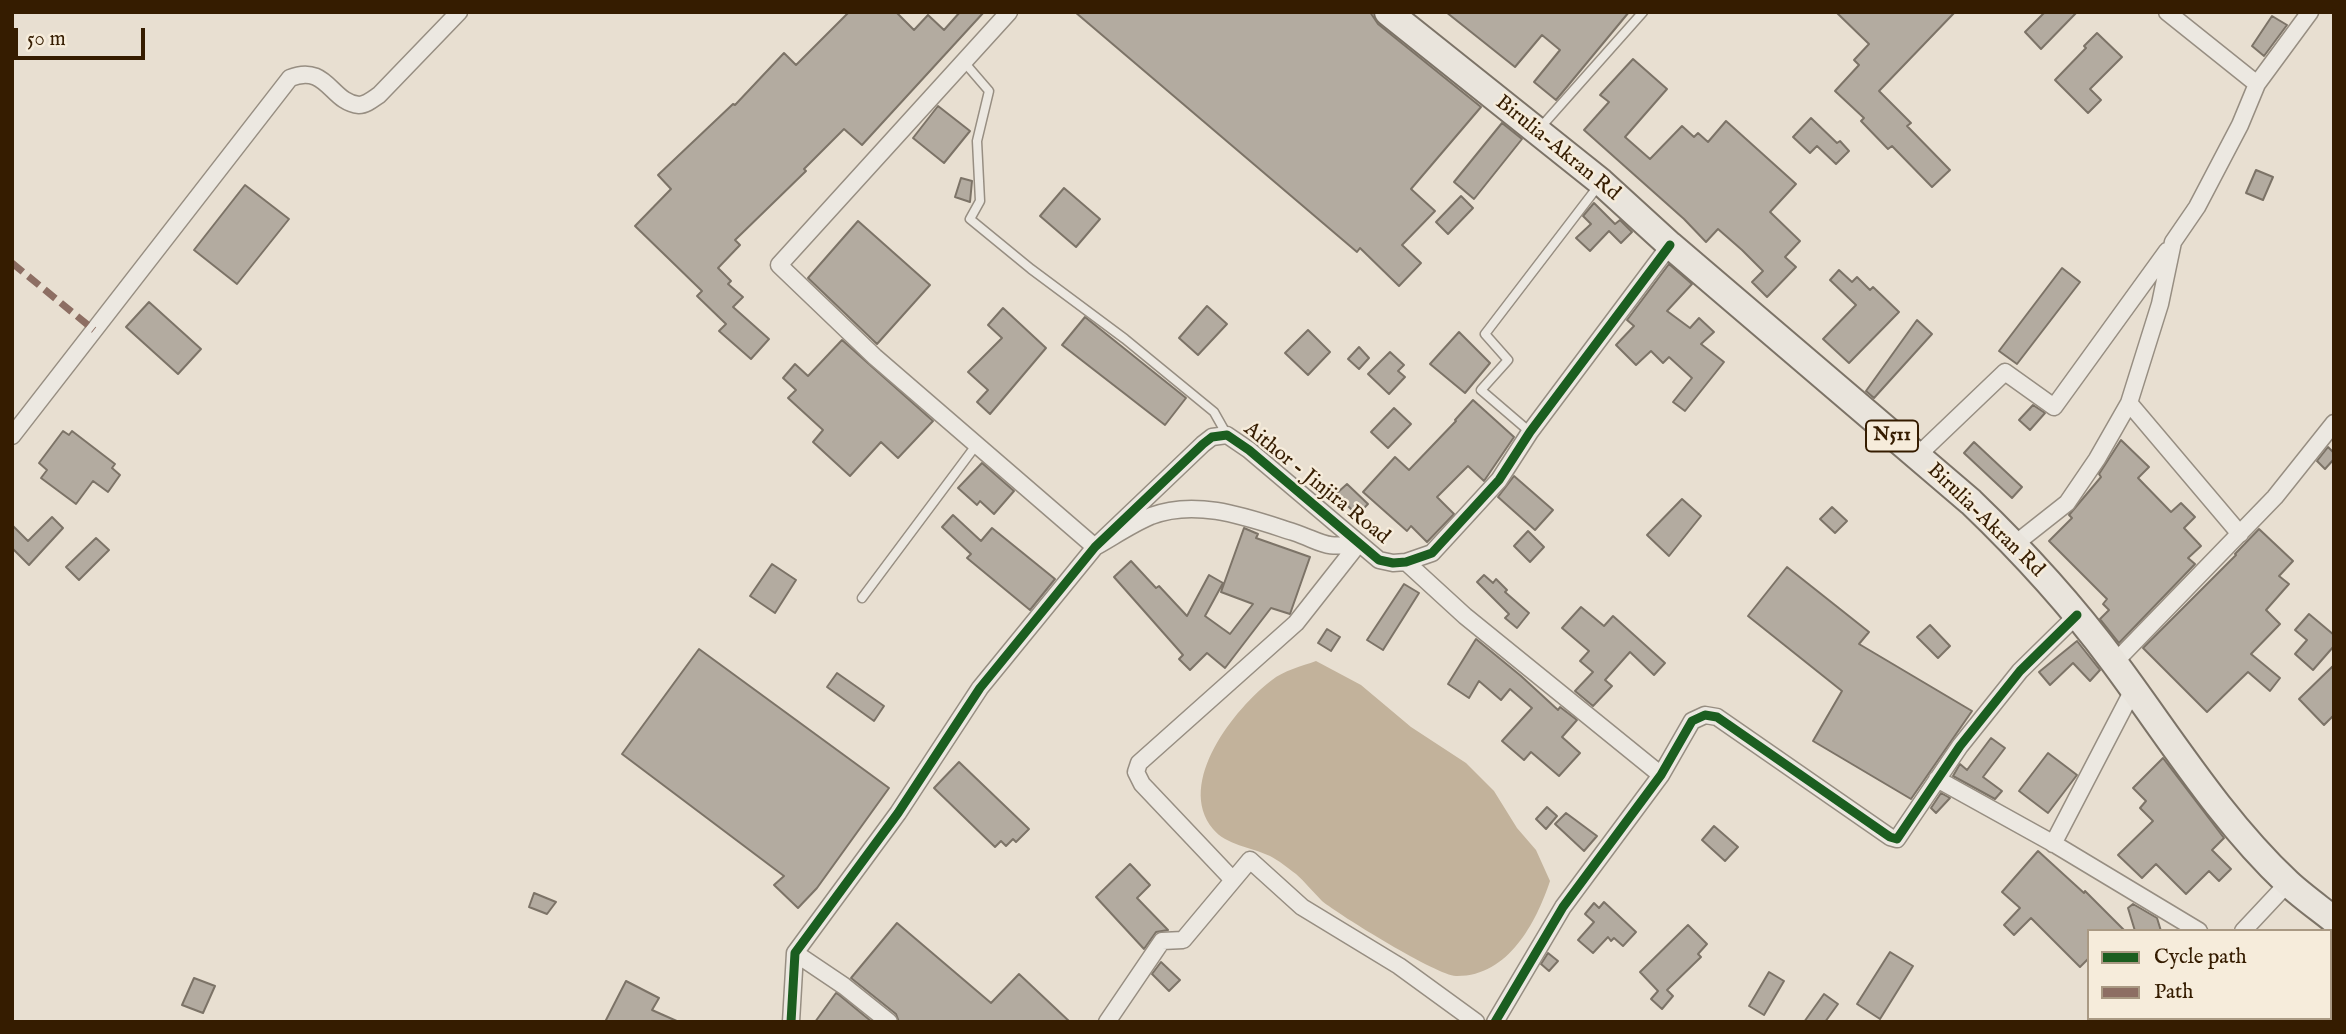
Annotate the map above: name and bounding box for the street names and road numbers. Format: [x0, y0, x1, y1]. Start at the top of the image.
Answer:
street label: Birulia-Akran Rd [1489, 91, 1625, 207]
street label: Aithor - Jinjira Road [1238, 417, 1394, 551]
road number: N511 [1866, 420, 1918, 452]
street label: Birulia-Akran Rd [1921, 459, 2049, 583]

